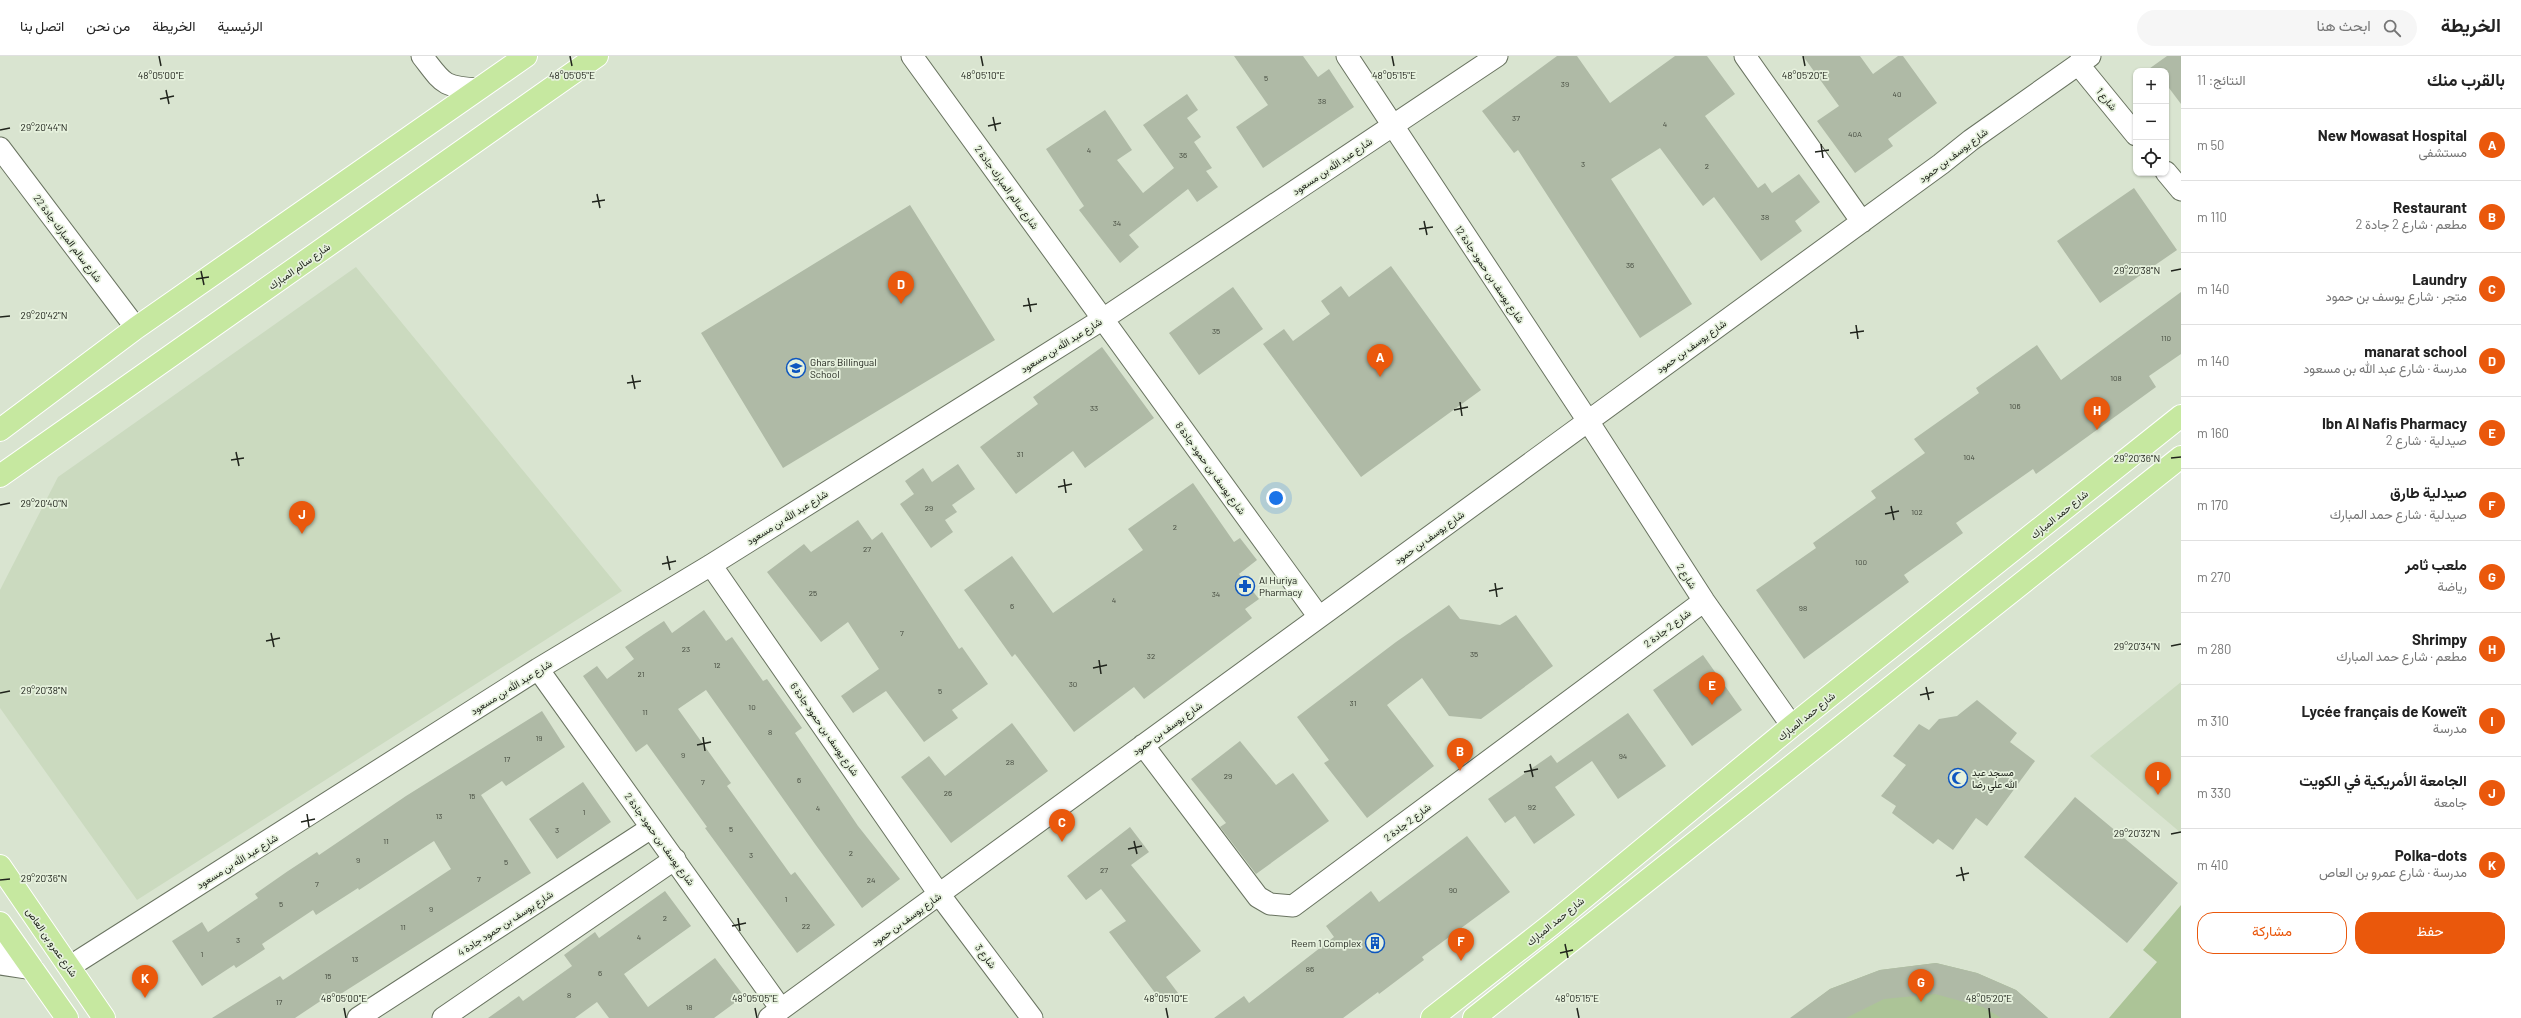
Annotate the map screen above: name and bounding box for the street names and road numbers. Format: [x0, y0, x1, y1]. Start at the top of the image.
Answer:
street label: شارع 1 [2093, 85, 2120, 113]
street label: شارع يوسف بن حمود [1916, 125, 1991, 186]
street label: شارع عبد الله بن مسعود [1290, 135, 1375, 198]
street label: شارع سالم المبارك جادة 2 [972, 143, 1041, 232]
street label: شارع سالم المبارك جادة 22 [31, 192, 105, 285]
street label: شارع يوسف بن حمود جادة 12 [1452, 223, 1527, 326]
street label: شارع سالم المبارك [266, 240, 333, 292]
street label: شارع عبد الله بن مسعود [1018, 315, 1104, 376]
street label: شارع يوسف بن حمود [1654, 317, 1729, 376]
street label: شارع يوسف بن حمود جادة 8 [1173, 419, 1249, 517]
street label: شارع عبد الله بن مسعود [744, 487, 830, 548]
street label: شارع حمد المبارك [2028, 487, 2091, 542]
street label: شارع يوسف بن حمود [1392, 508, 1467, 567]
street label: شارع 2 [1674, 561, 1699, 591]
street label: شارع 2 جادة 2 [1641, 606, 1694, 650]
street label: شارع عبد الله بن مسعود [468, 657, 554, 718]
street label: شارع يوسف بن حمود جادة 6 [787, 680, 862, 779]
street label: شارع حمد المبارك [1775, 689, 1838, 744]
street label: شارع يوسف بن حمود [1130, 699, 1205, 758]
street label: شارع يوسف بن حمود جادة 2 [622, 790, 698, 888]
street label: شارع 2 جادة 2 [1381, 800, 1434, 844]
street label: شارع عبد الله بن مسعود [194, 831, 280, 892]
street label: شارع يوسف بن حمود جادة 4 [455, 888, 556, 959]
street label: شارع يوسف بن حمود [869, 890, 944, 949]
street label: شارع حمد المبارك [1524, 894, 1587, 949]
street label: شارع عمرو بن العاص [23, 905, 80, 979]
street label: شارع 3 [972, 941, 999, 971]

